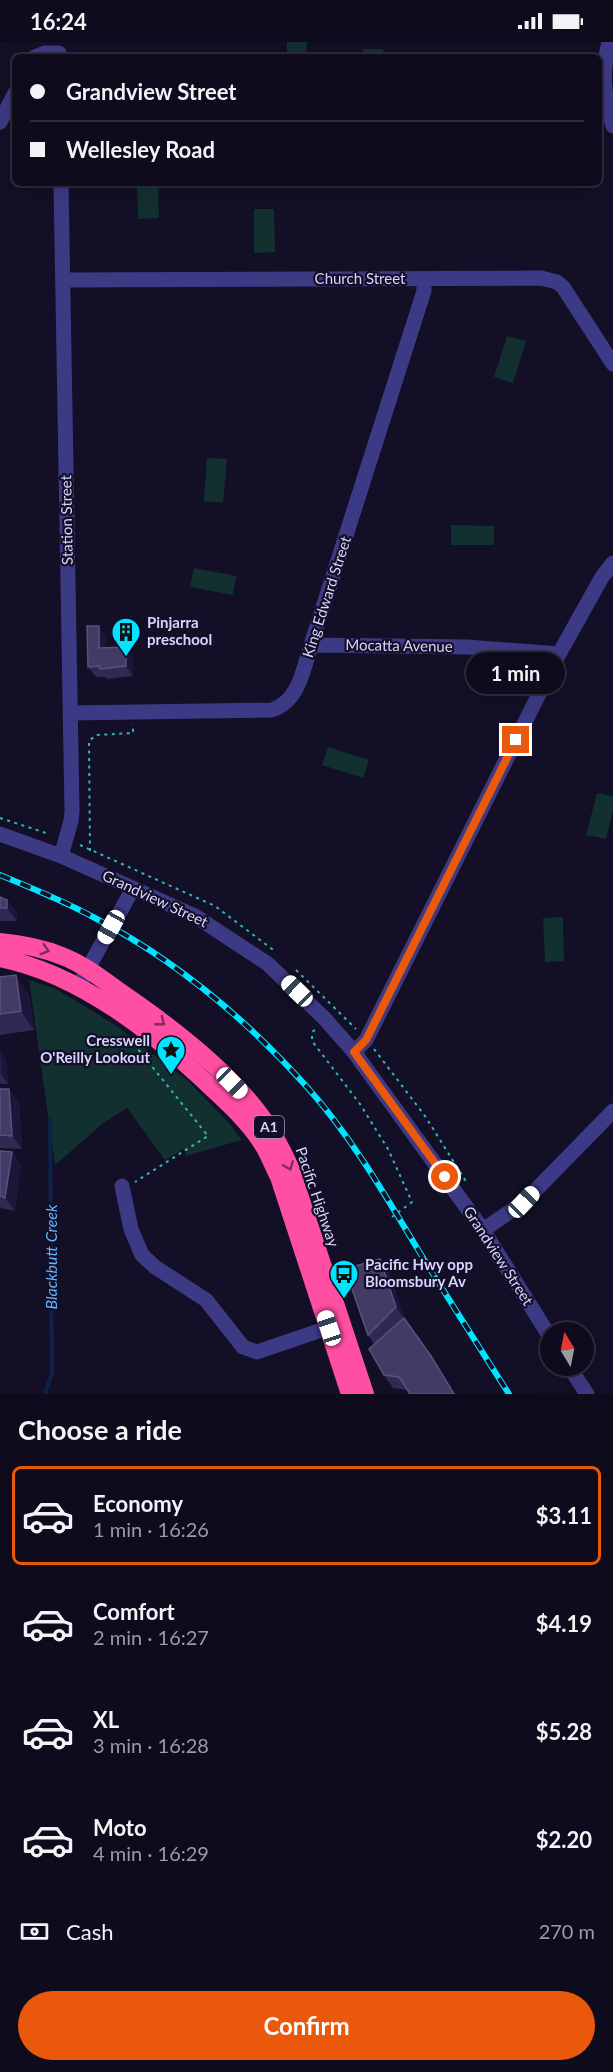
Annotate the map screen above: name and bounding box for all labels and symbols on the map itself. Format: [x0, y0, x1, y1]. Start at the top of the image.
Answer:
street label: Church Street [315, 269, 406, 287]
street label: Station Street [56, 474, 76, 565]
street label: King Edward Street [298, 533, 354, 660]
place label: Pinjarra preschool [147, 613, 212, 648]
building icon: Pinjarra preschool [110, 616, 142, 658]
street label: Mocatta Avenue [345, 635, 453, 655]
callout: 1 min [466, 653, 566, 695]
route end [502, 726, 529, 753]
street label: Grandview Street [100, 866, 212, 931]
car [94, 907, 128, 947]
one-way arrow [39, 943, 50, 955]
car [278, 972, 316, 1010]
one-way arrow [154, 1014, 165, 1025]
place label: Cresswell O'Reilly Lookout [40, 1031, 150, 1066]
place icon: Cresswell O'Reilly Lookout [155, 1034, 187, 1076]
car [213, 1064, 251, 1102]
road number: A1 [254, 1116, 284, 1138]
street label: Pacific Highway [292, 1144, 344, 1249]
one-way arrow [282, 1159, 294, 1170]
route start [431, 1163, 458, 1190]
car [505, 1183, 543, 1221]
street label: Grandview Street [460, 1203, 538, 1309]
water label: Blackbutt Creek [41, 1204, 60, 1310]
place label: Pacific Hwy opp Bloomsbury Av [365, 1255, 473, 1290]
bus stop icon: Pacific Hwy opp Bloomsbury Av [328, 1258, 360, 1300]
car [315, 1308, 343, 1348]
north arrow [540, 1322, 594, 1376]

